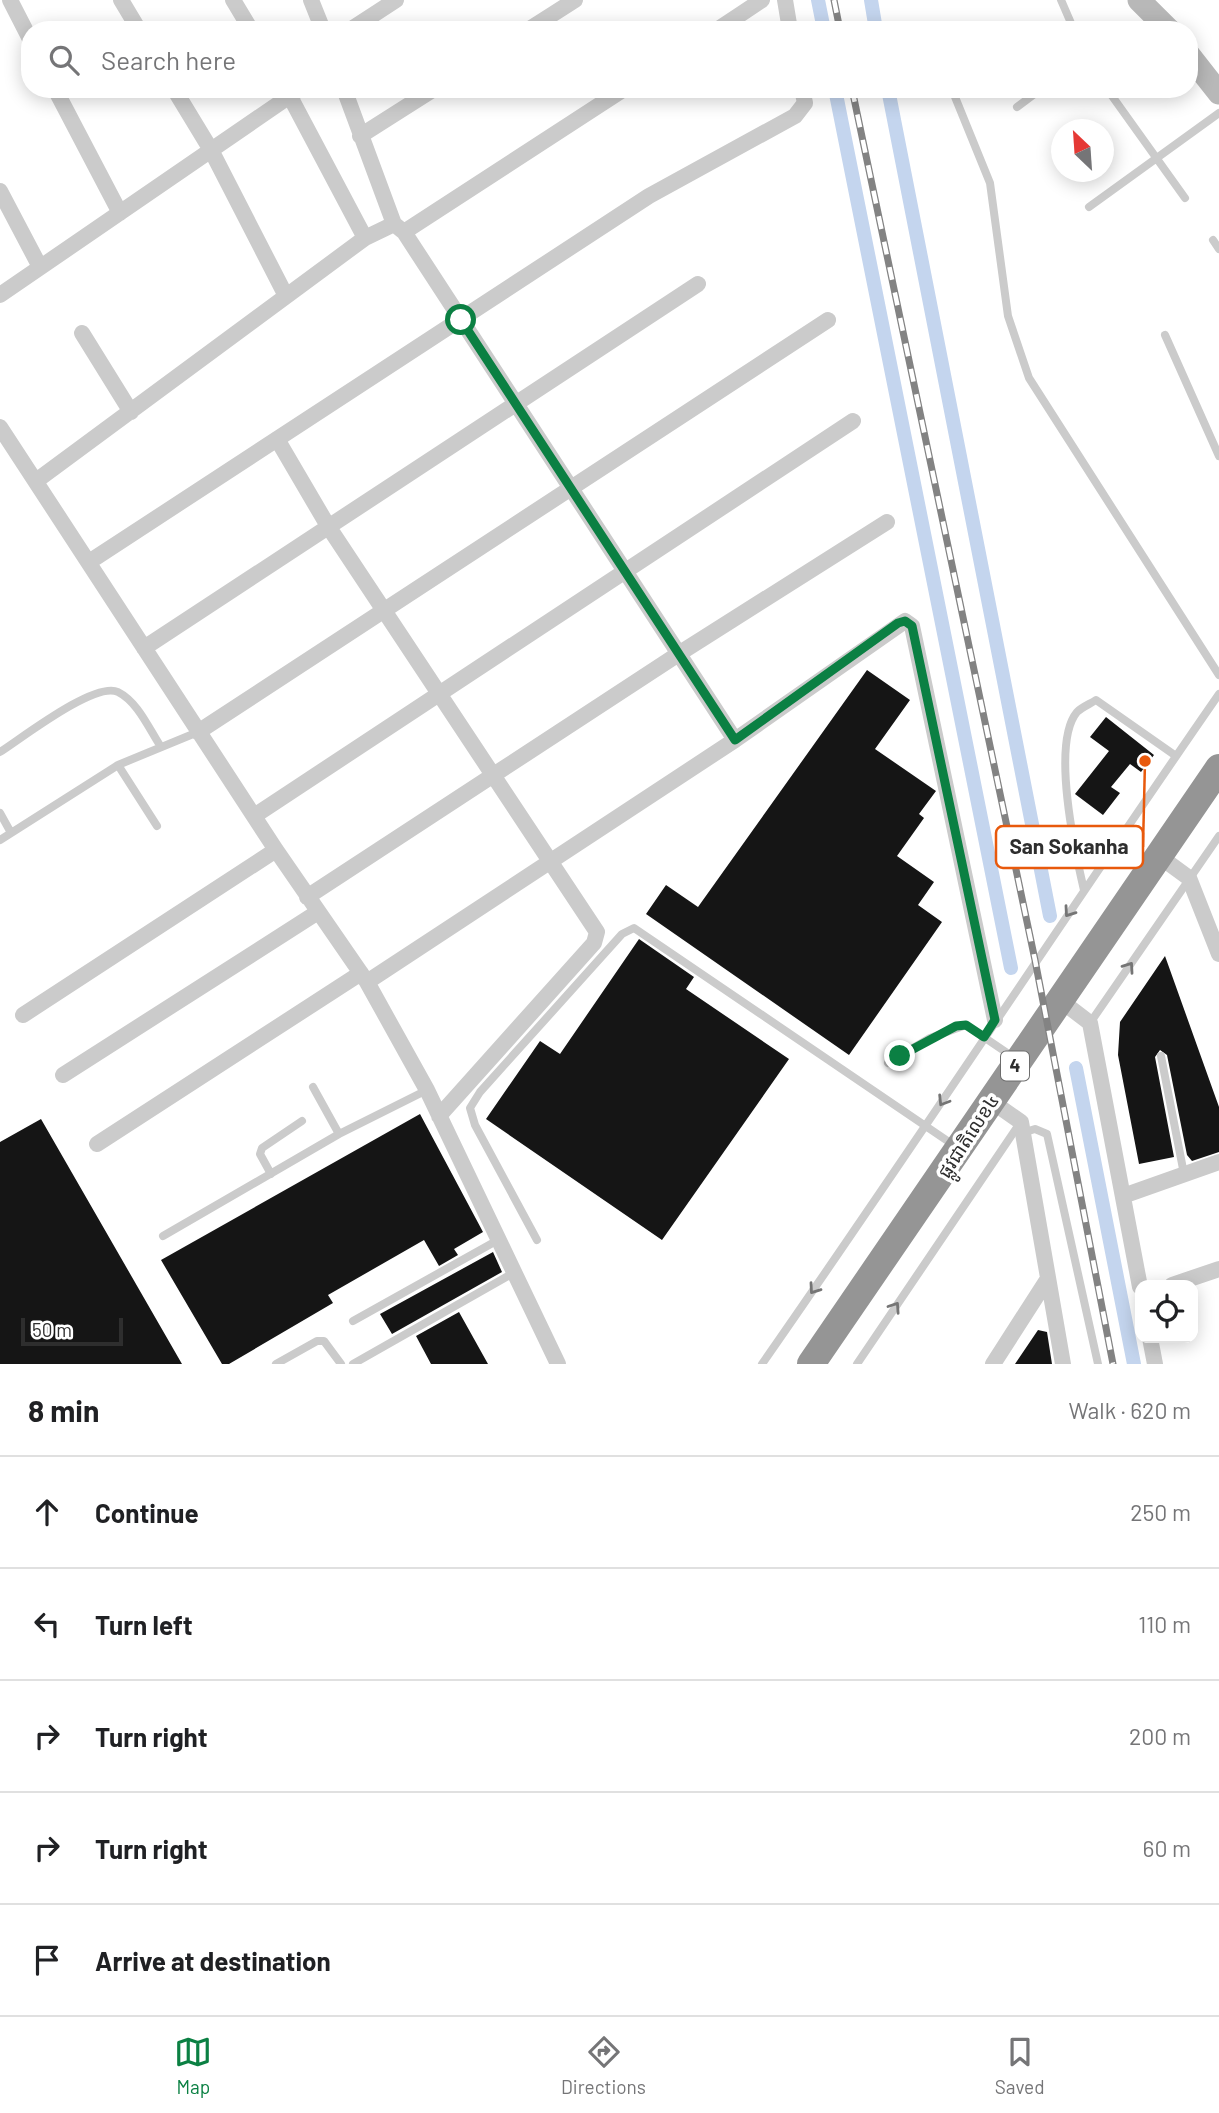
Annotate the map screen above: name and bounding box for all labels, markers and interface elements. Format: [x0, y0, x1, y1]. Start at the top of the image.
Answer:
search box [21, 21, 1198, 98]
icon: search [45, 41, 83, 79]
text: Search here [101, 44, 236, 75]
north arrow [1051, 119, 1114, 182]
route start [445, 304, 476, 335]
callout: San Sokanha [996, 826, 1143, 868]
text: San Sokanha [1009, 833, 1129, 858]
one-way arrow [1064, 904, 1077, 917]
one-way arrow [1121, 962, 1134, 975]
route end [884, 1040, 915, 1071]
road number: 4 [1001, 1051, 1029, 1080]
street label: ផ្លូវជាតិលេខ៤ [932, 1090, 1009, 1185]
one-way arrow [939, 1094, 952, 1107]
map controls [1135, 1280, 1198, 1343]
button: locate [1135, 1280, 1198, 1343]
one-way arrow [810, 1281, 822, 1294]
one-way arrow [887, 1302, 900, 1315]
scale bar [21, 1315, 122, 1347]
text: 50 m [32, 1318, 72, 1341]
text: 8 min [28, 1392, 99, 1428]
text: Walk · 620 m [1069, 1396, 1191, 1424]
icon: ahead [28, 1493, 66, 1531]
text: Continue [95, 1497, 199, 1528]
text: 250 m [1130, 1498, 1191, 1526]
icon: left [28, 1605, 66, 1643]
text: Turn left [95, 1609, 193, 1640]
text: 110 m [1138, 1610, 1191, 1638]
icon: right [28, 1717, 66, 1755]
text: Turn right [95, 1721, 208, 1752]
text: 200 m [1129, 1722, 1191, 1750]
icon: right [28, 1829, 66, 1867]
text: Turn right [95, 1833, 208, 1864]
text: 60 m [1143, 1834, 1191, 1862]
icon: arrive [28, 1941, 66, 1979]
text: Arrive at destination [95, 1945, 331, 1976]
tab: Map [174, 2033, 212, 2098]
tab: Directions [561, 2033, 646, 2098]
tab: Saved [995, 2033, 1045, 2098]

